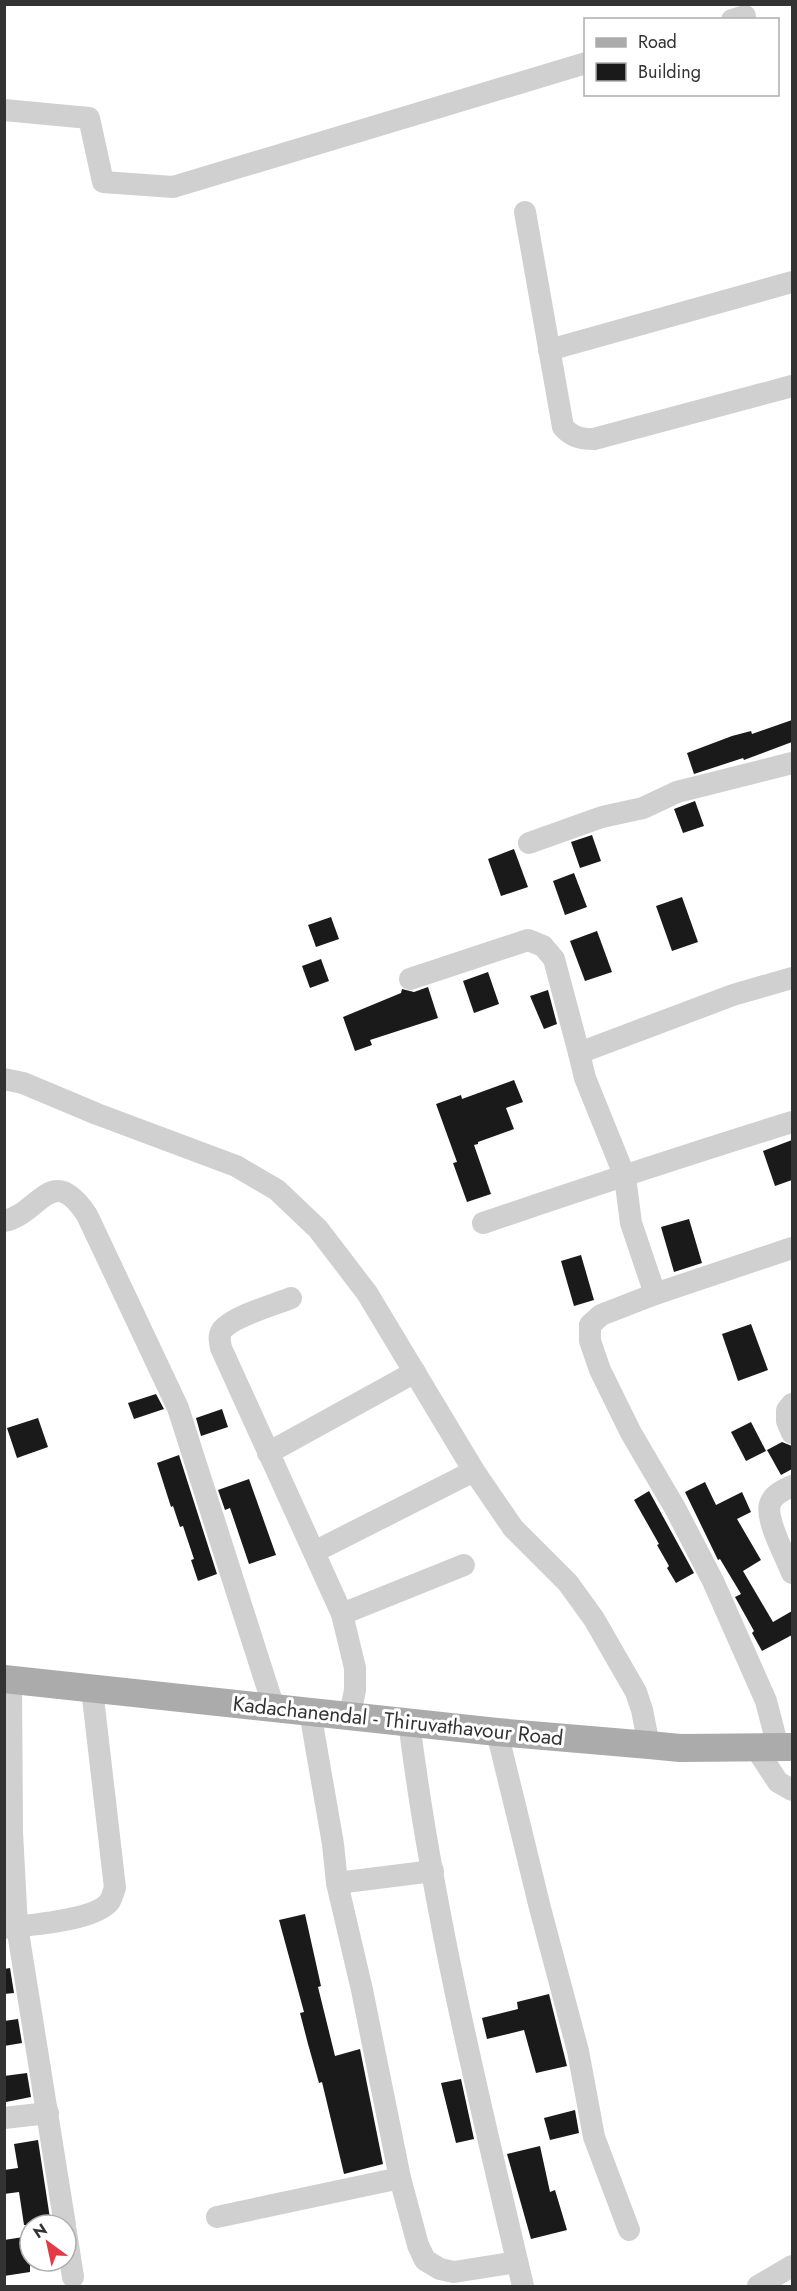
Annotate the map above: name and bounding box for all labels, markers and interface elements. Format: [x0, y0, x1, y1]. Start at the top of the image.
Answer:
legend [584, 18, 779, 96]
text: Road [638, 29, 677, 55]
text: Building [638, 59, 701, 85]
street label: Kadachanendal - Thiruvathavour Road [231, 1689, 565, 1753]
north arrow [18, 2213, 78, 2273]
text: N [29, 2218, 52, 2244]

